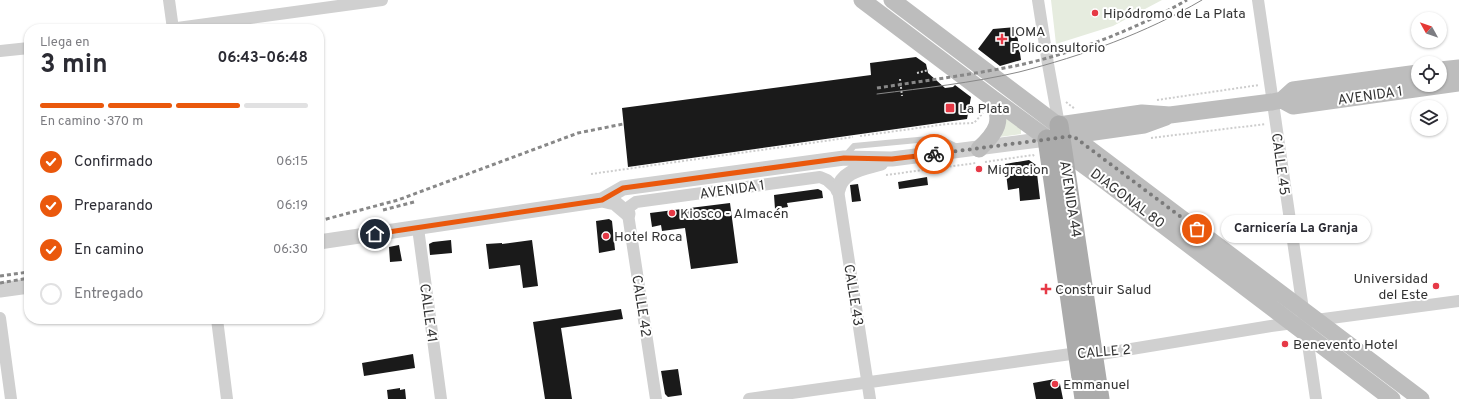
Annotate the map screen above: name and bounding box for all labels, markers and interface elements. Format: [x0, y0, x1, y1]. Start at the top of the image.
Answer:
place label: Hipódromo de La Plata [1103, 6, 1246, 23]
marker: Hipódromo de La Plata [1090, 8, 1100, 18]
north arrow [1411, 12, 1447, 48]
map controls [1411, 12, 1447, 136]
place label: IOMA Policonsultorio [1011, 24, 1105, 57]
marker: IOMA Policonsultorio [996, 33, 1008, 45]
text: Llega en [40, 35, 90, 51]
text: 3 min [40, 49, 108, 82]
text: 06:43–06:48 [217, 49, 308, 68]
button: locate [1411, 56, 1447, 92]
street label: AVENIDA 1 [1337, 84, 1404, 109]
button: layers [1411, 100, 1447, 136]
place label: La Plata [959, 101, 1010, 118]
marker: La Plata [944, 102, 956, 114]
text: En camino · 370 m [40, 114, 143, 130]
street label: CALLE 45 [1267, 132, 1292, 196]
courier [914, 134, 954, 174]
icon: bike [923, 143, 945, 165]
icon: check [40, 151, 62, 173]
text: Confirmado [74, 153, 153, 172]
text: 06:15 [276, 154, 308, 170]
street label: AVENIDA 44 [1055, 160, 1084, 239]
place label: Migracion [987, 162, 1049, 179]
marker: Migracion [974, 164, 984, 174]
street label: DIAGONAL 80 [1086, 166, 1168, 233]
street label: AVENIDA 1 [699, 178, 766, 203]
icon: check [40, 195, 62, 217]
text: Preparando [74, 197, 153, 216]
text: 06:19 [276, 198, 308, 214]
place label: Kiosco - Almacén [680, 206, 789, 223]
marker: Kiosco - Almacén [667, 208, 677, 218]
pin [1180, 212, 1214, 246]
callout: Carnicería La Granja [1221, 215, 1371, 243]
pin [358, 217, 392, 251]
icon: bag [1186, 218, 1208, 240]
text: Carnicería La Granja [1234, 221, 1358, 237]
icon: home [364, 223, 386, 245]
place label: Hotel Roca [614, 229, 682, 246]
marker: Hotel Roca [601, 231, 611, 241]
icon: check [40, 239, 62, 261]
text: En camino [74, 241, 144, 260]
text: 06:30 [273, 242, 308, 258]
street label: CALLE 43 [839, 263, 866, 327]
place label: Universidad del Este [1353, 271, 1428, 304]
street label: CALLE 42 [627, 274, 654, 338]
marker: Universidad del Este [1431, 281, 1441, 291]
place label: Construir Salud [1055, 282, 1152, 299]
street label: CALLE 41 [415, 283, 440, 344]
marker: Construir Salud [1040, 283, 1052, 295]
text: Entregado [74, 285, 143, 304]
place label: Benevento Hotel [1293, 337, 1398, 354]
marker: Benevento Hotel [1280, 339, 1290, 349]
street label: CALLE 2 [1077, 342, 1132, 363]
place label: Emmanuel [1063, 377, 1130, 394]
marker: Emmanuel [1050, 379, 1060, 389]

